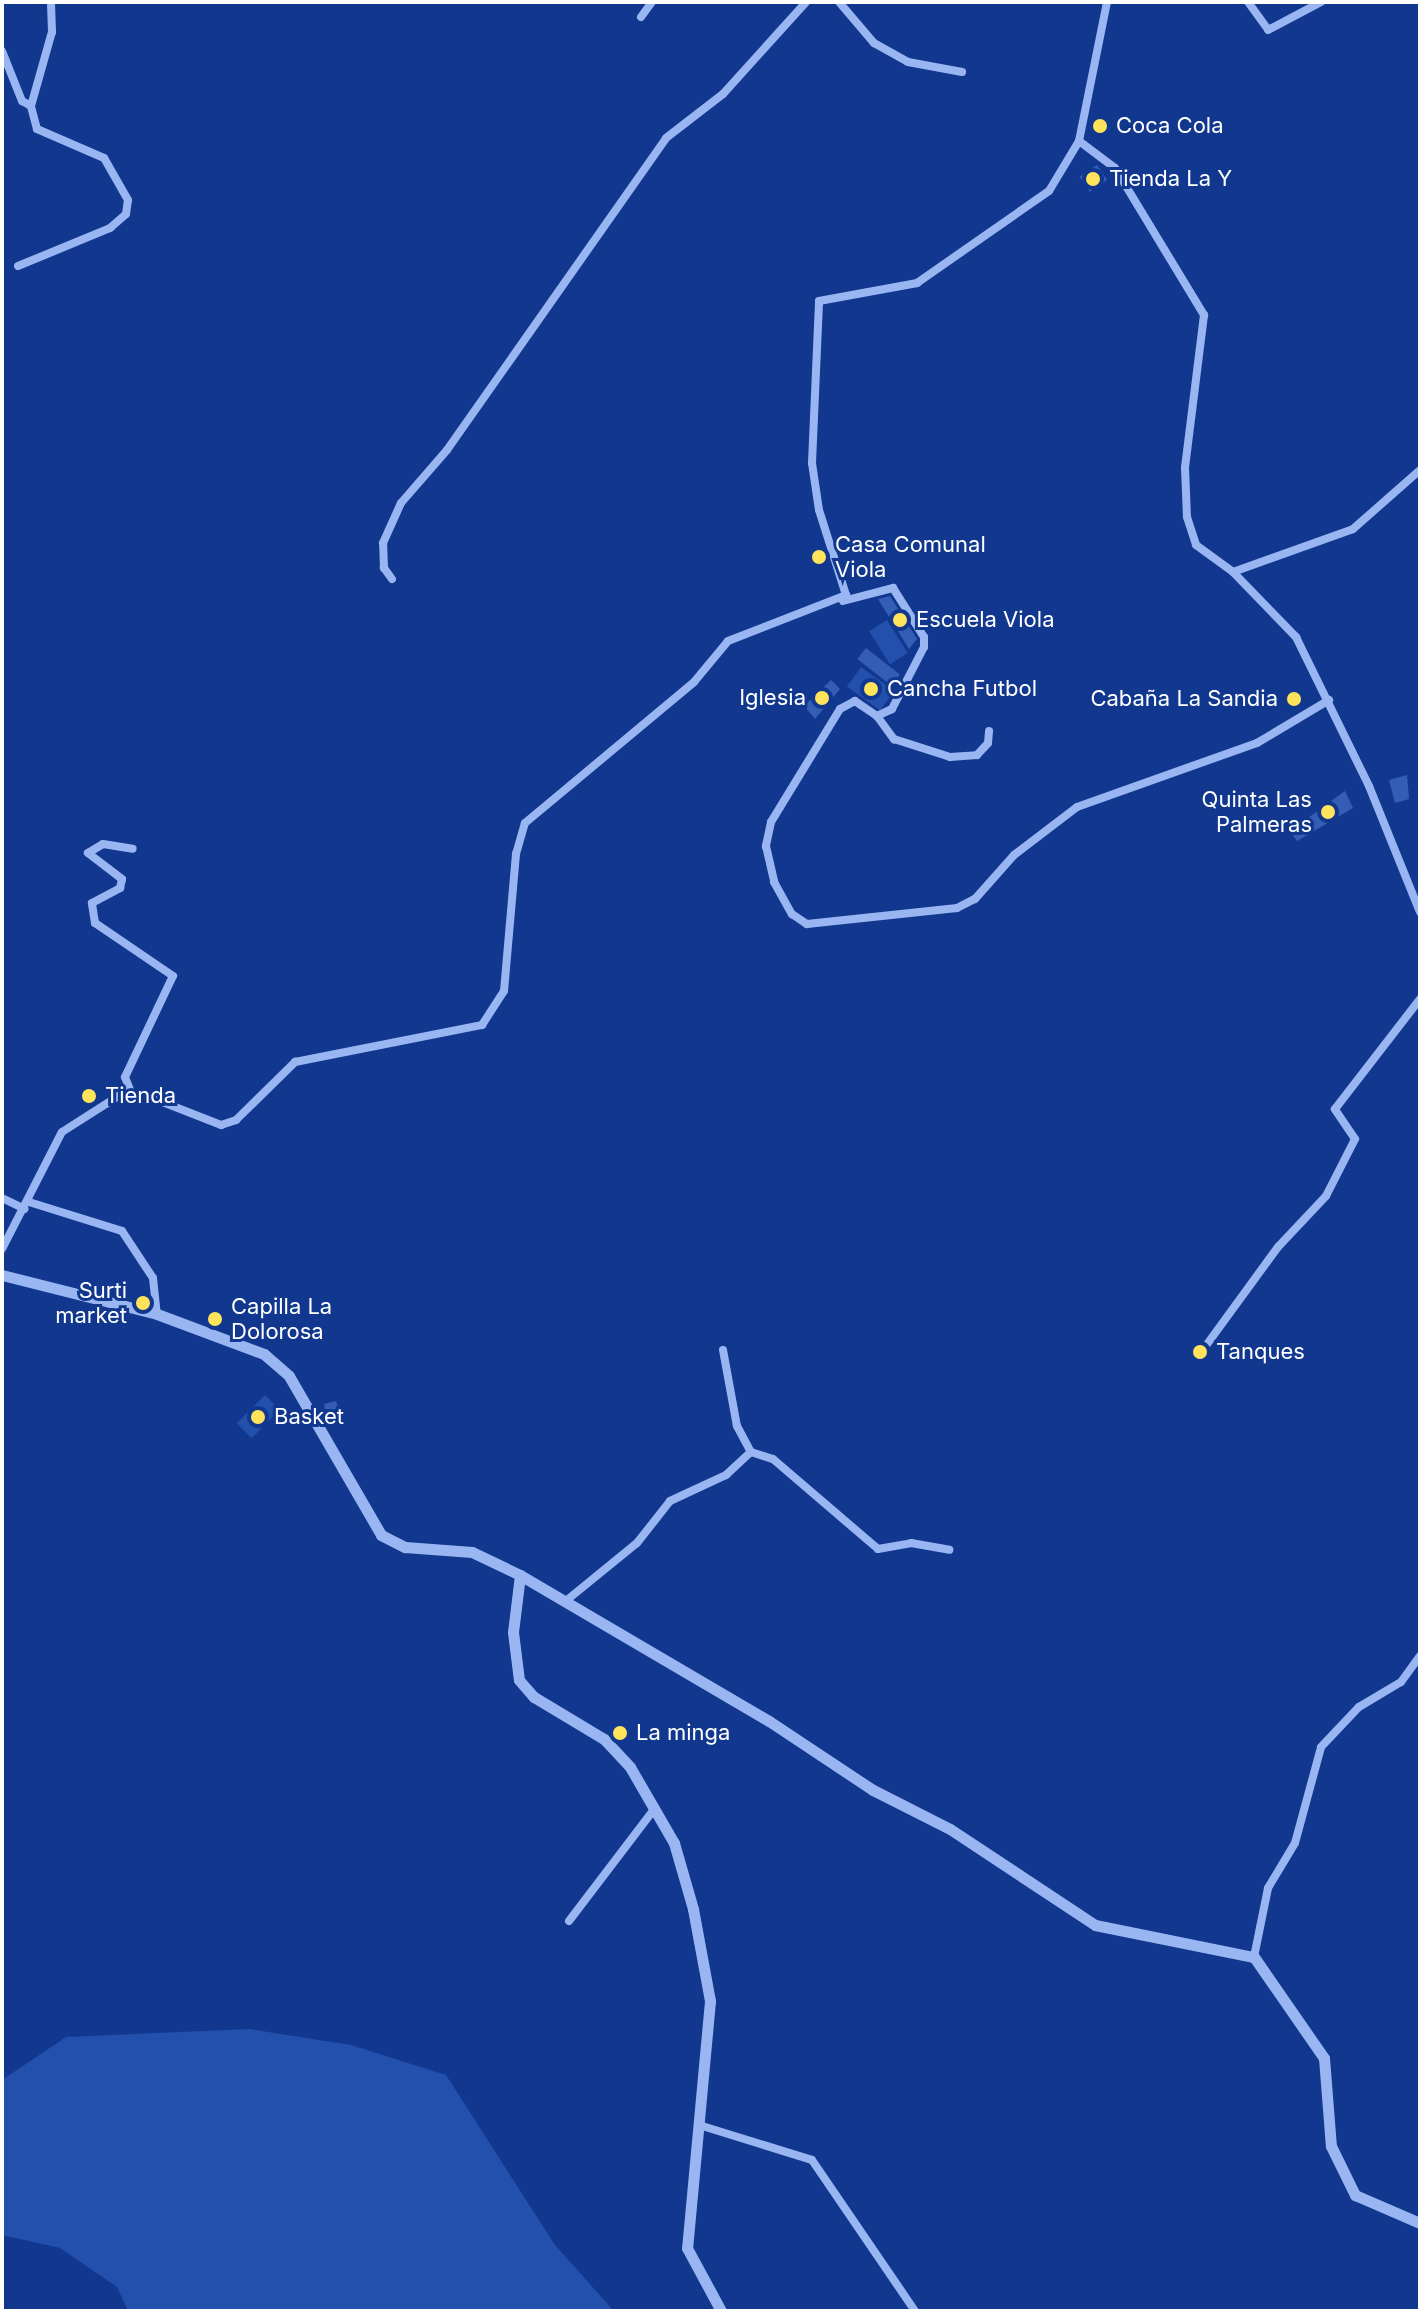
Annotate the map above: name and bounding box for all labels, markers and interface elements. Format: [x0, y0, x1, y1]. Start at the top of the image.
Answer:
place label: Coca Cola [1116, 113, 1224, 139]
marker: Coca Cola [1091, 117, 1109, 135]
place label: Tienda La Y [1109, 166, 1232, 192]
marker: Tienda La Y [1084, 170, 1102, 188]
place label: Casa Comunal Viola [835, 531, 986, 582]
marker: Casa Comunal Viola [810, 548, 828, 566]
place label: Escuela Viola [916, 607, 1054, 633]
marker: Escuela Viola [891, 611, 909, 629]
place label: Cancha Futbol [887, 676, 1037, 702]
marker: Cancha Futbol [862, 680, 880, 698]
place label: Iglesia [739, 685, 806, 711]
place label: Cabaña La Sandia [1090, 686, 1278, 712]
marker: Iglesia [813, 689, 831, 707]
marker: Cabaña La Sandia [1285, 690, 1303, 708]
place label: Quinta Las Palmeras [1202, 786, 1312, 838]
marker: Quinta Las Palmeras [1319, 803, 1337, 821]
place label: Tienda [105, 1083, 176, 1109]
marker: Tienda [80, 1087, 98, 1105]
place label: Surti market [55, 1277, 127, 1328]
place label: Capilla La Dolorosa [231, 1293, 332, 1344]
marker: Surti market [134, 1294, 152, 1312]
marker: Capilla La Dolorosa [206, 1310, 224, 1328]
place label: Tanques [1216, 1339, 1305, 1365]
marker: Tanques [1191, 1343, 1209, 1361]
place label: Basket [274, 1404, 344, 1430]
marker: Basket [249, 1408, 267, 1426]
place label: La minga [636, 1720, 730, 1746]
marker: La minga [611, 1724, 629, 1742]

